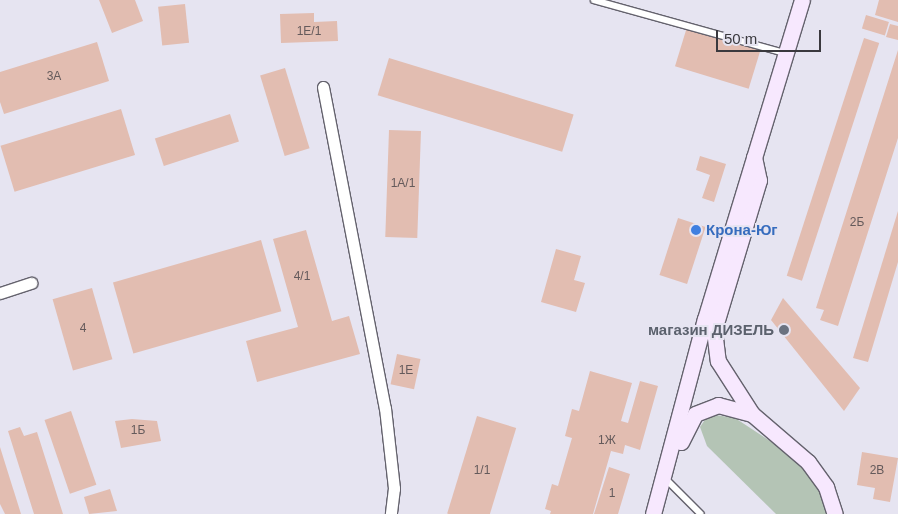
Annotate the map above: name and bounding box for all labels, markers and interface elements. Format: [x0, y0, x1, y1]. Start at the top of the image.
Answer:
scale bar [718, 20, 823, 52]
house number: 1Е/1 [297, 25, 321, 39]
text: 50 m [724, 30, 757, 47]
house number: 3А [47, 70, 61, 84]
house number: 1А/1 [391, 177, 415, 191]
house number: 2Б [850, 216, 864, 230]
place label: Крона-Юг [706, 221, 778, 239]
marker: Крона-Юг [690, 224, 702, 236]
house number: 4/1 [294, 270, 310, 284]
place label: магазин ДИЗЕЛЬ [648, 321, 774, 339]
house number: 4 [80, 322, 86, 336]
marker: магазин ДИЗЕЛЬ [778, 324, 790, 336]
house number: 1Е [399, 364, 413, 378]
house number: 1Б [131, 424, 145, 438]
house number: 1Ж [598, 434, 616, 448]
house number: 1/1 [474, 464, 490, 478]
house number: 2В [870, 464, 884, 478]
house number: 1 [609, 487, 615, 501]

